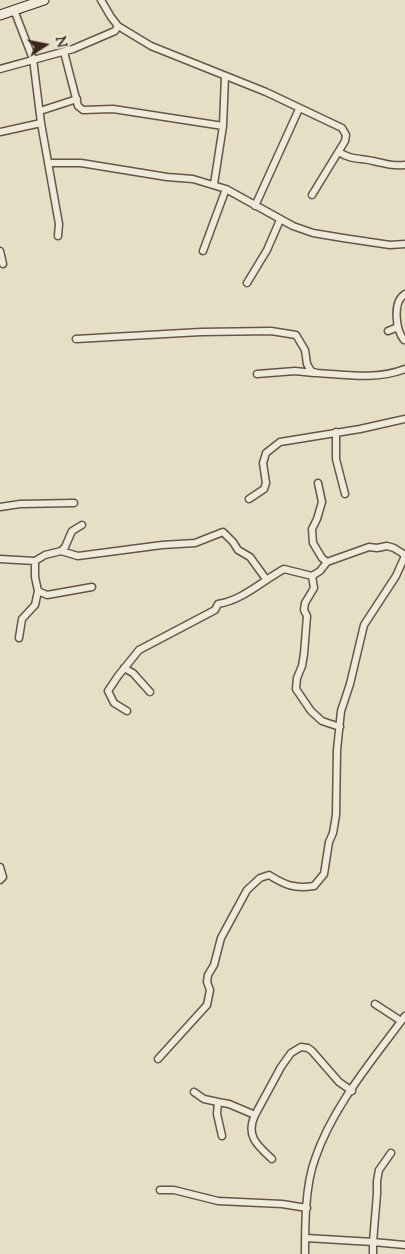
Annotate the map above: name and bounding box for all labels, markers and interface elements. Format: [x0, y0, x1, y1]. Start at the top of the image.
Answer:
north arrow [20, 20, 70, 70]
text: N [49, 35, 71, 50]

